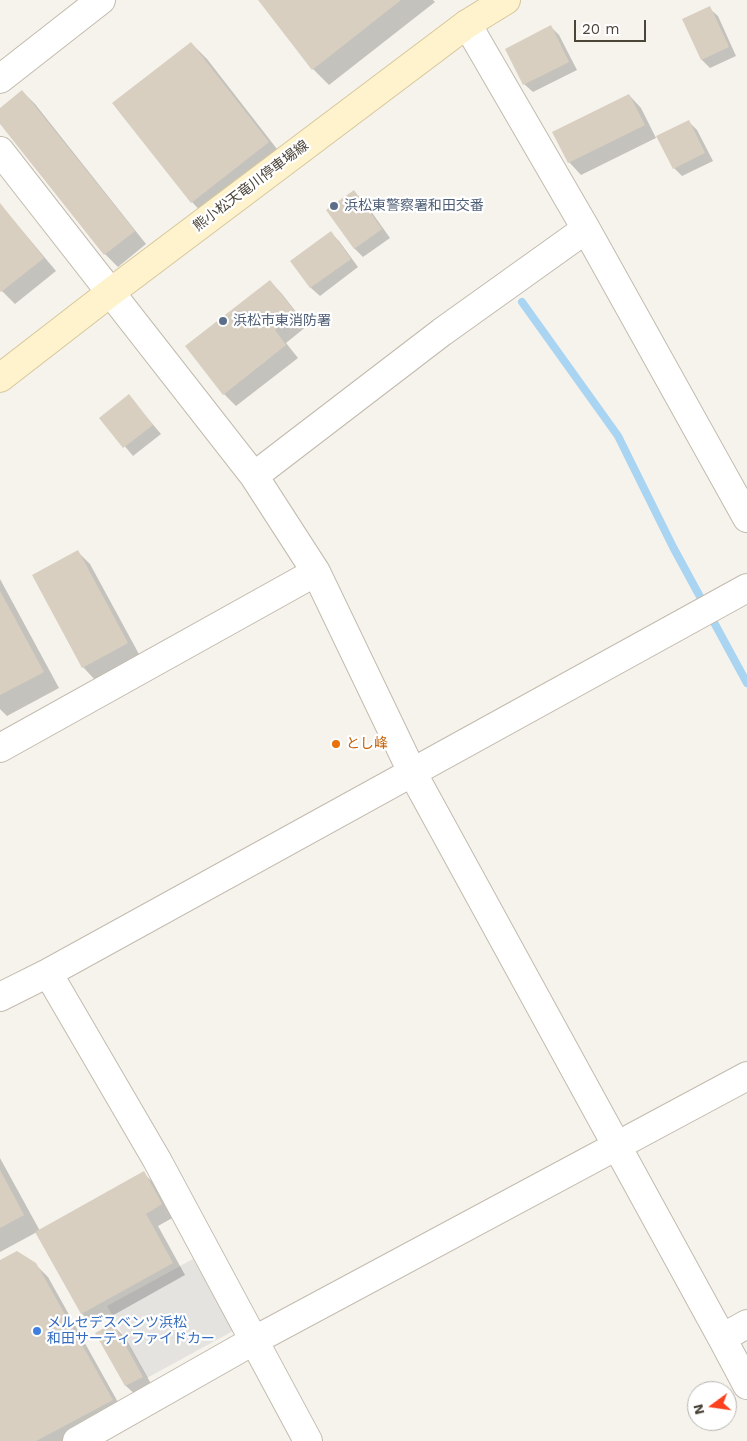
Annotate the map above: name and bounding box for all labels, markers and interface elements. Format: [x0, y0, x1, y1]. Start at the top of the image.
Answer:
scale bar [577, 10, 650, 42]
text: 20 m [582, 20, 620, 38]
street label: 熊小松天竜川停車場線 [190, 137, 312, 235]
place label: 浜松東警察署和田交番 [344, 198, 484, 214]
marker: 浜松東警察署和田交番 [328, 200, 340, 212]
place label: 浜松市東消防署 [233, 313, 331, 329]
marker: 浜松市東消防署 [217, 315, 229, 327]
place label: とし峰 [346, 736, 388, 752]
marker: とし峰 [330, 738, 342, 750]
place label: メルセデスベンツ浜松 和田サーティファイドカー [47, 1315, 215, 1348]
marker: メルセデスベンツ浜松 和田サーティファイドカー [31, 1325, 43, 1337]
north arrow [687, 1381, 737, 1431]
text: N [689, 1402, 707, 1416]

